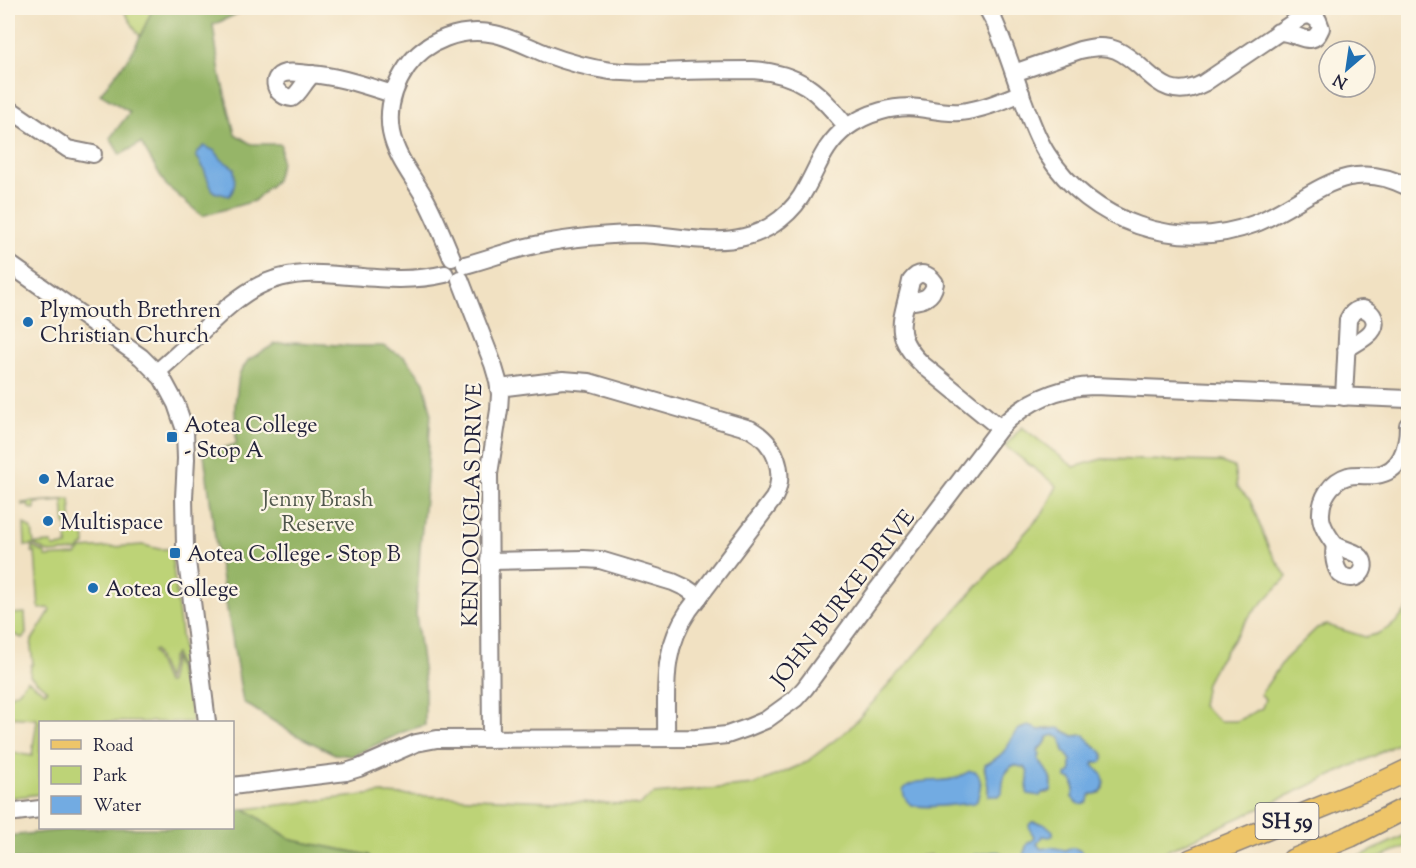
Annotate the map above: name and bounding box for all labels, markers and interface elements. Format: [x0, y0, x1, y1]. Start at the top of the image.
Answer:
north arrow [1317, 39, 1377, 99]
text: N [1330, 67, 1352, 93]
place label: Plymouth Brethren Christian Church [40, 296, 221, 353]
marker: Plymouth Brethren Christian Church [21, 315, 35, 329]
street label: KEN DOUGLAS DRIVE [456, 383, 492, 627]
place label: Aotea College - Stop A [184, 411, 318, 468]
marker: Aotea College - Stop A [165, 430, 179, 444]
place label: Marae [56, 466, 114, 498]
marker: Marae [37, 472, 51, 486]
park label: Jenny Brash Reserve [261, 485, 374, 542]
street label: JOHN BURKE DRIVE [764, 504, 924, 696]
place label: Multispace [60, 508, 163, 540]
marker: Multispace [41, 514, 55, 528]
place label: Aotea College - Stop B [187, 540, 401, 572]
marker: Aotea College - Stop B [168, 546, 182, 560]
place label: Aotea College [105, 575, 239, 607]
marker: Aotea College [86, 581, 100, 595]
legend [39, 721, 234, 829]
text: Road [93, 734, 133, 760]
text: Park [93, 764, 128, 790]
text: Water [93, 794, 142, 820]
road number: SH 59 [1256, 803, 1318, 839]

